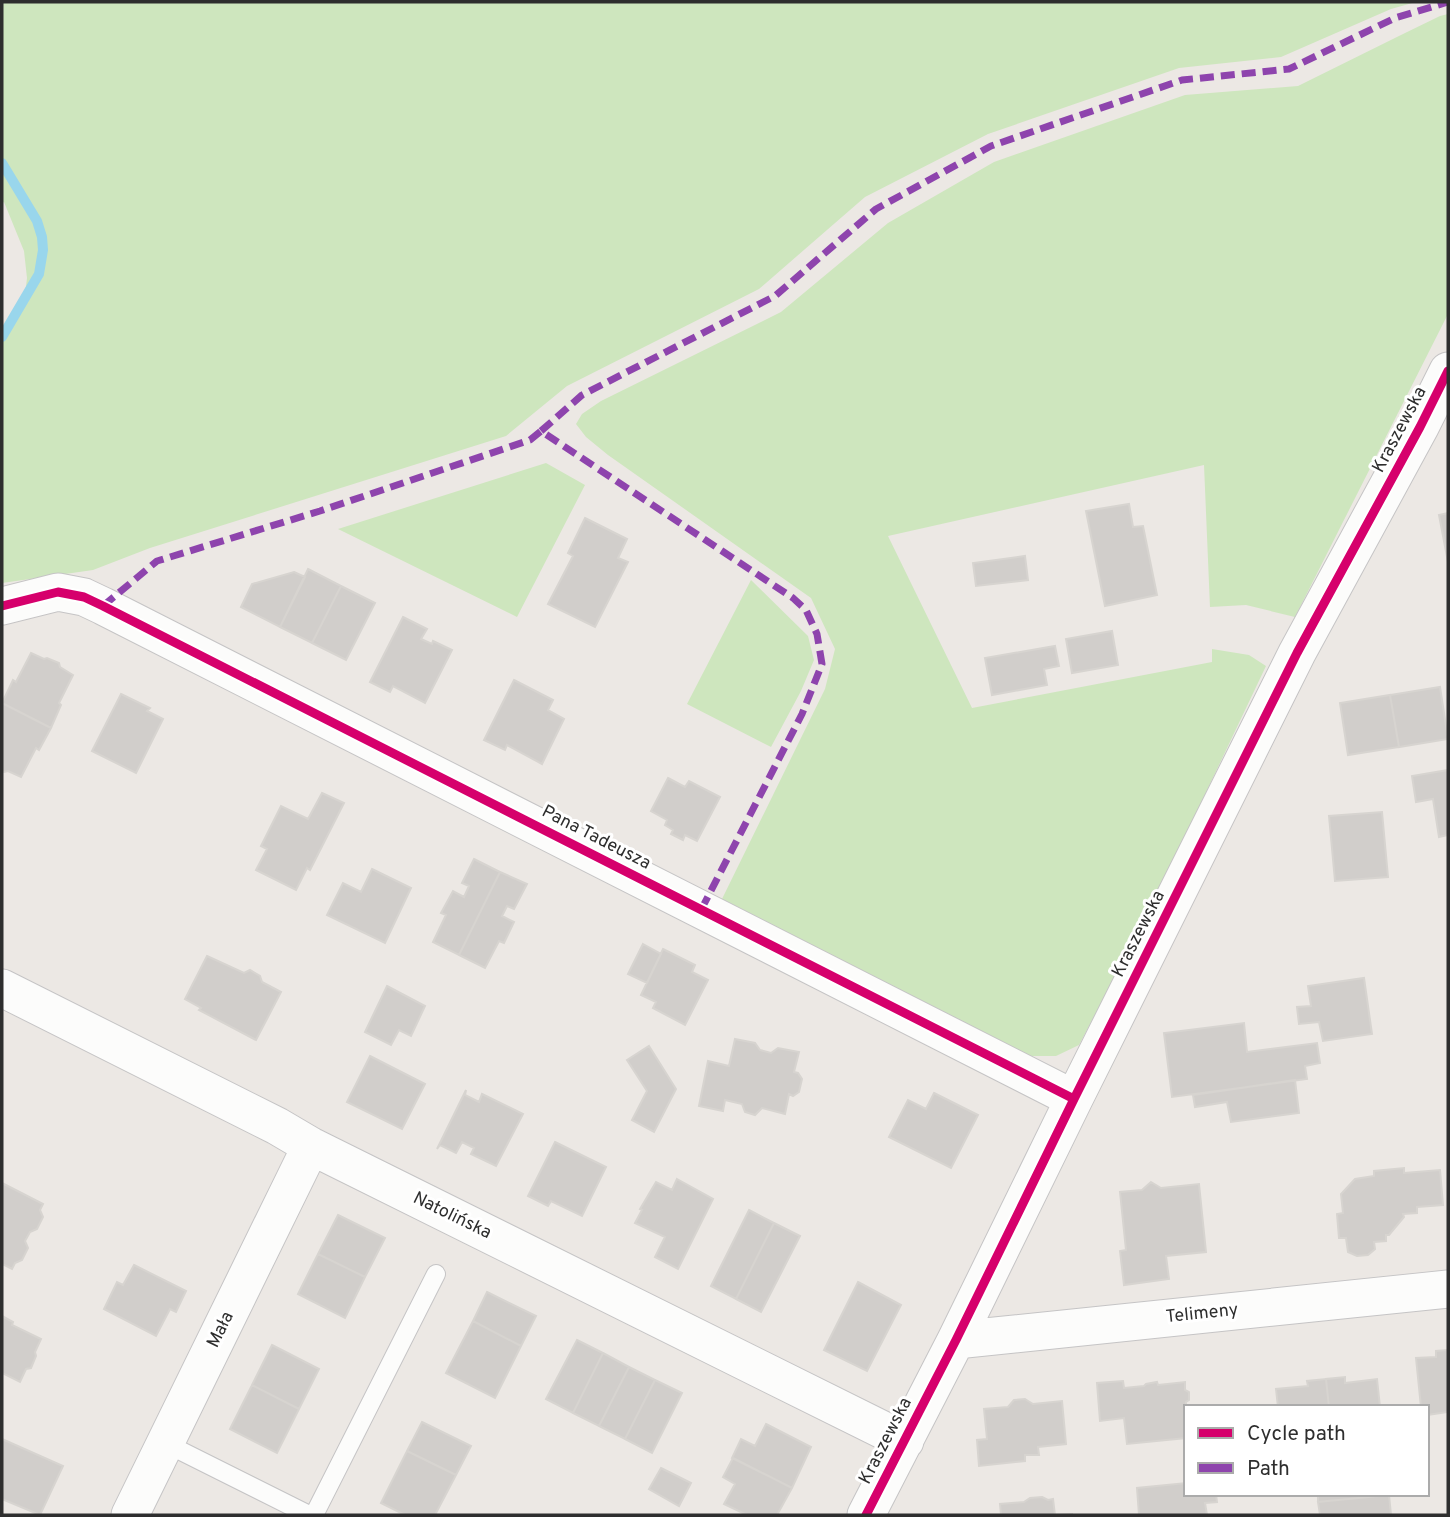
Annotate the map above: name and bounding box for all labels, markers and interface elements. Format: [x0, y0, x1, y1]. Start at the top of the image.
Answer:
street label: Kraszewska [1368, 383, 1432, 477]
street label: Pana Tadeusza [537, 801, 655, 875]
street label: Kraszewska [1107, 887, 1171, 981]
street label: Natolińska [409, 1187, 495, 1245]
street label: Telimeny [1165, 1299, 1239, 1329]
street label: Mała [202, 1308, 240, 1352]
street label: Kraszewska [854, 1394, 918, 1488]
legend [1184, 1405, 1429, 1496]
text: Cycle path [1247, 1421, 1346, 1448]
text: Path [1247, 1456, 1290, 1483]

